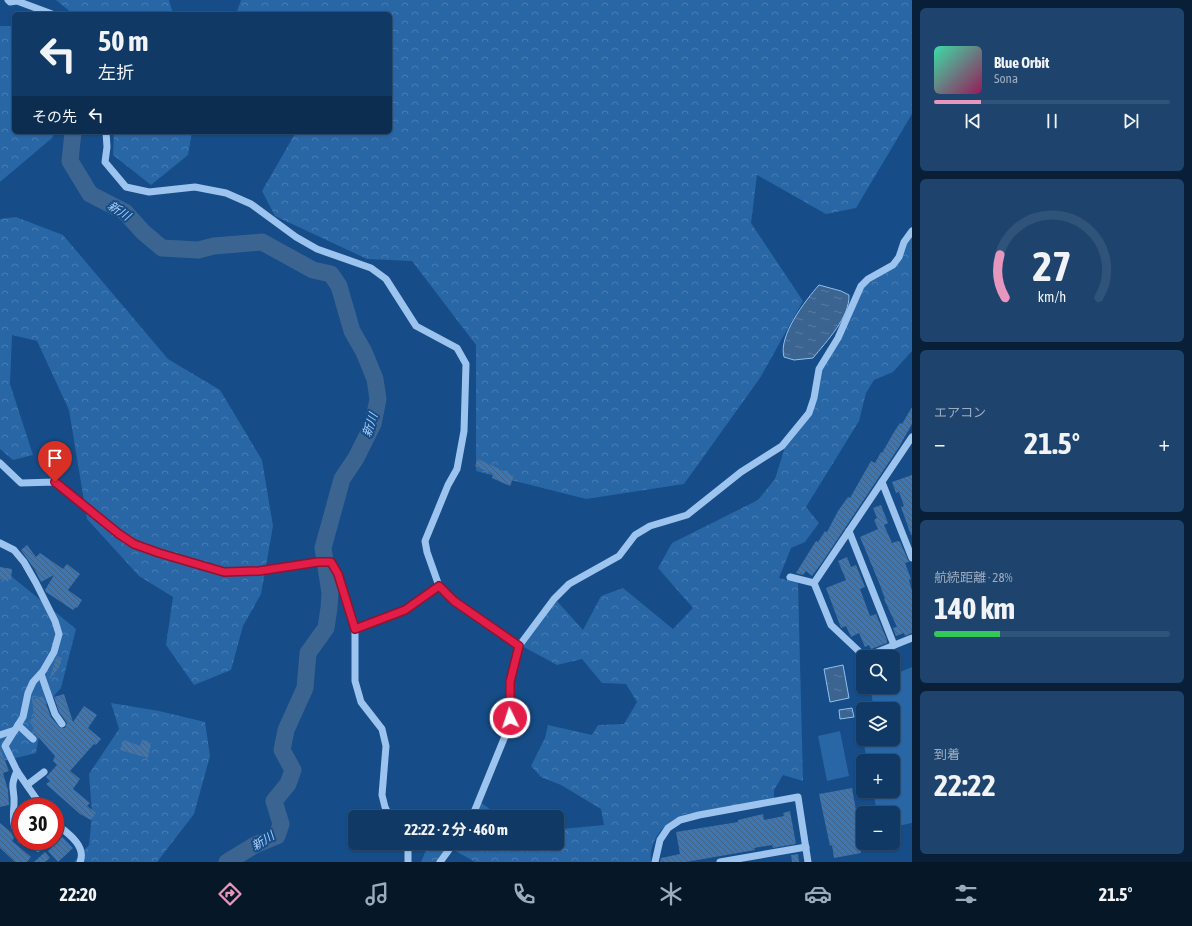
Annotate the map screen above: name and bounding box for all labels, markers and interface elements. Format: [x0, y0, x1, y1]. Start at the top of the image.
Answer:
text: 50 m [98, 25, 148, 57]
icon: left [32, 28, 84, 80]
text: Blue Orbit [994, 54, 1049, 71]
text: 左折 [98, 62, 134, 83]
text: Sona [994, 71, 1018, 86]
icon: left [85, 104, 107, 126]
text: その先 [32, 108, 77, 125]
icon: previous [962, 110, 984, 132]
icon: pause [1041, 110, 1063, 132]
icon: next [1120, 110, 1142, 132]
water label: 新川 [105, 199, 135, 224]
text: 27 [1032, 242, 1072, 290]
text: km/h [1038, 289, 1066, 305]
text: エアコン [934, 405, 986, 420]
water label: 新川 [359, 409, 381, 439]
text: 21.5° [1024, 426, 1080, 460]
text: − [934, 430, 945, 456]
text: + [1159, 430, 1170, 456]
pin [38, 441, 72, 482]
icon: arrive [44, 447, 66, 469]
text: 航続距離 · 28% [934, 570, 1013, 585]
text: 140 km [934, 591, 1015, 625]
map controls [856, 650, 900, 850]
button: search [856, 650, 900, 694]
position arrow [489, 697, 531, 739]
button: layers [856, 702, 900, 746]
text: 到着 [934, 747, 960, 762]
button: + [856, 754, 900, 798]
text: 22:22 [934, 768, 996, 802]
speed limit sign: 30 [12, 798, 64, 850]
button: − [856, 806, 900, 850]
text: 22:22 · 2 分 · 460 m [404, 821, 508, 838]
water label: 新川 [249, 828, 279, 853]
icon: directions [216, 880, 244, 908]
icon: music [363, 880, 391, 908]
icon: phone [510, 880, 538, 908]
icon: climate [657, 880, 685, 908]
icon: car [804, 880, 832, 908]
icon: filters [952, 880, 980, 908]
text: 22:20 [60, 884, 97, 905]
text: 21.5° [1099, 884, 1132, 905]

